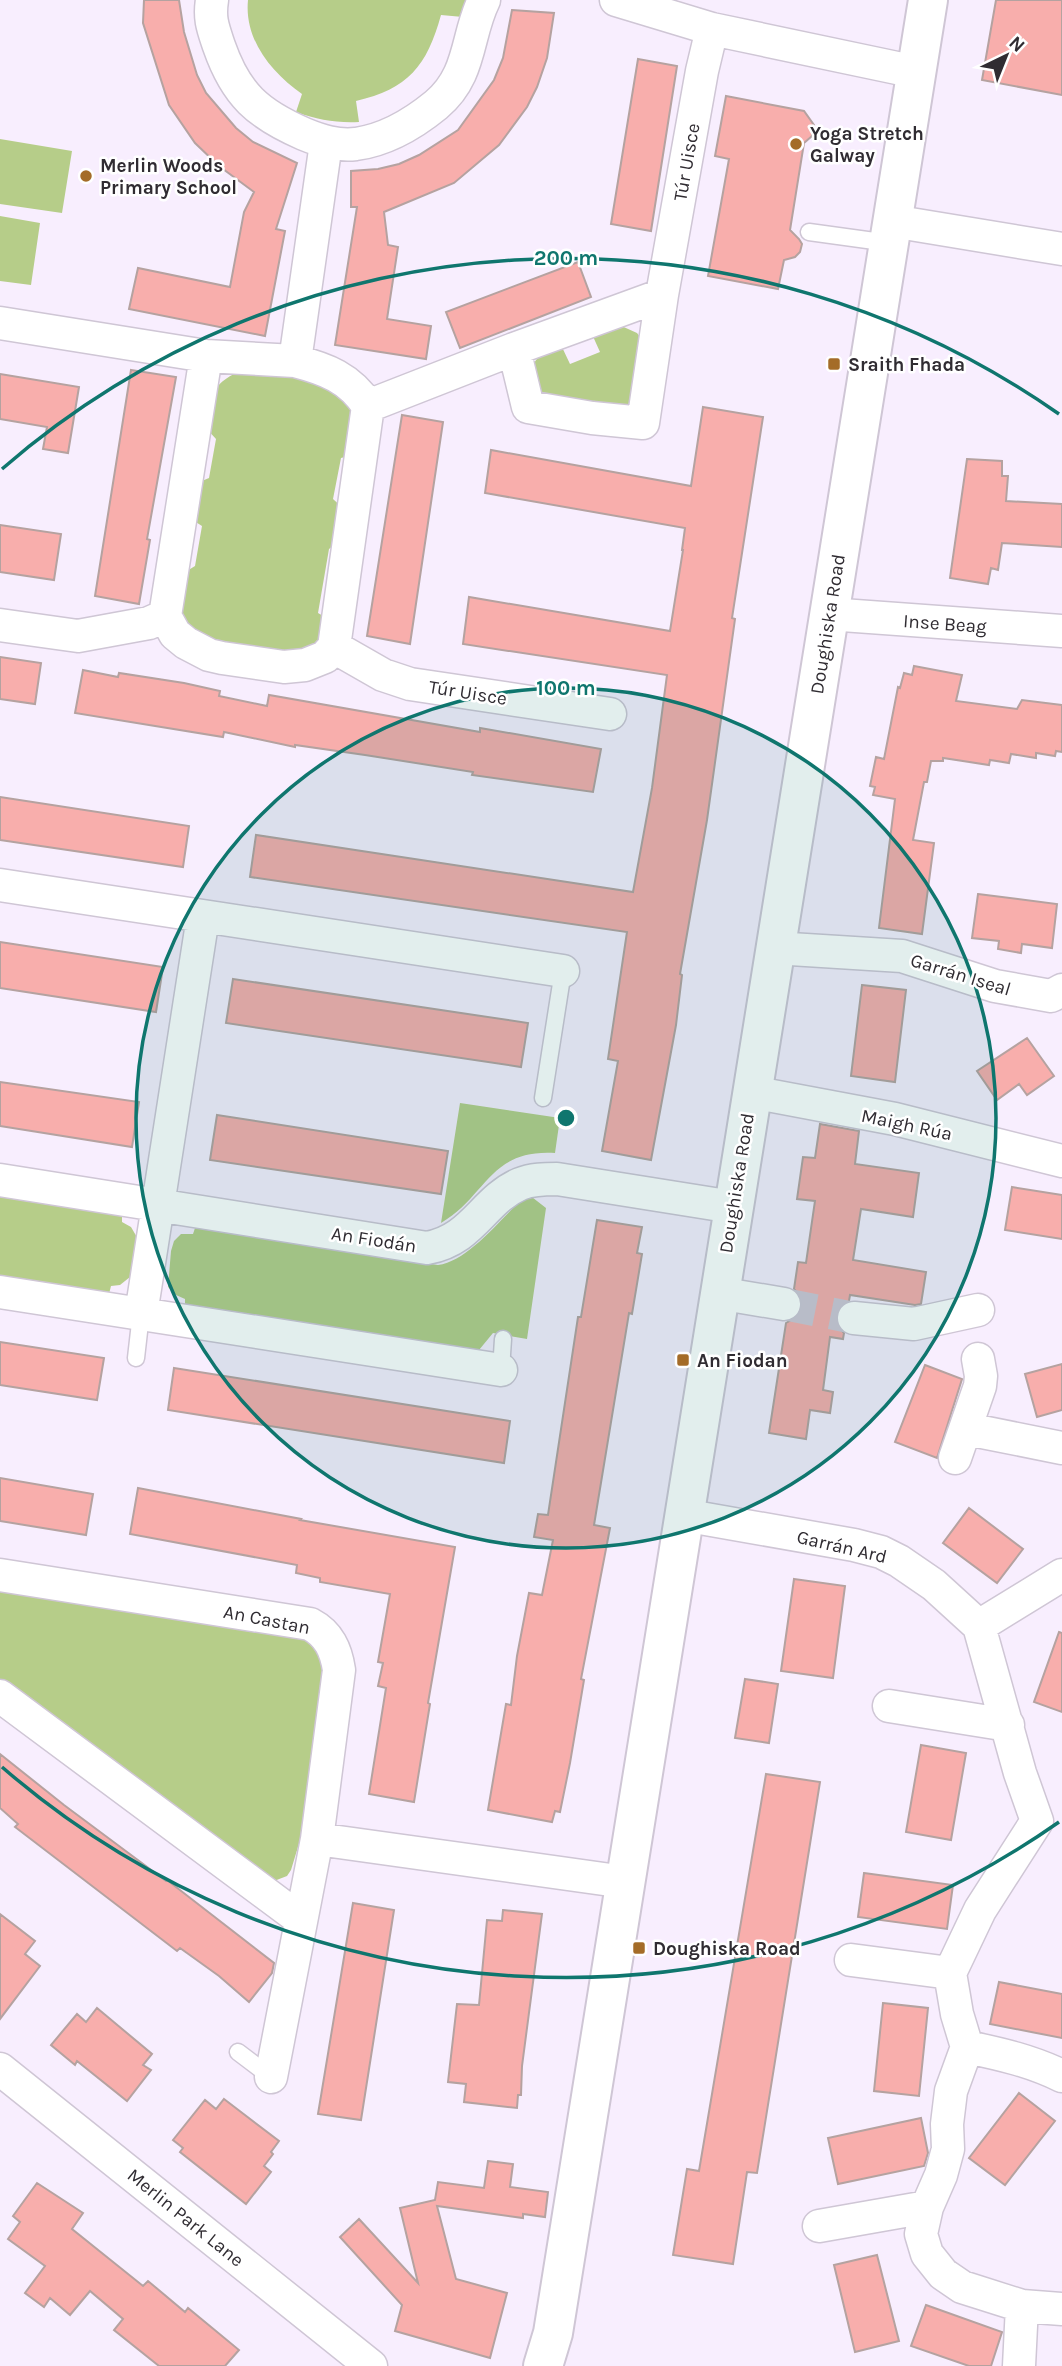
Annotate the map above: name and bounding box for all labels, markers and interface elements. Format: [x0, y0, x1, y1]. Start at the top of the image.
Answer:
north arrow [971, 21, 1041, 91]
text: N [1004, 32, 1029, 57]
street label: Túr Uisce [669, 122, 705, 203]
place label: Yoga Stretch Galway [810, 123, 924, 167]
marker: Yoga Stretch Galway [788, 136, 804, 152]
place label: Merlin Woods Primary School [100, 155, 237, 199]
marker: Merlin Woods Primary School [78, 168, 94, 184]
text: 200 m [534, 246, 598, 270]
place label: Sraith Fhada [848, 354, 965, 376]
marker: Sraith Fhada [826, 356, 842, 372]
street label: Doughiska Road [806, 552, 850, 696]
street label: Inse Beag [902, 610, 988, 638]
street label: Túr Uisce [427, 676, 508, 710]
text: 100 m [536, 676, 596, 700]
street label: Garrán Iseal [908, 949, 1014, 1001]
street label: Maigh Rúa [859, 1105, 954, 1145]
centre of rings [554, 1106, 578, 1130]
street label: Doughiska Road [715, 1111, 759, 1255]
street label: An Fiodán [330, 1222, 418, 1258]
place label: An Fiodan [697, 1350, 788, 1372]
marker: An Fiodan [675, 1352, 691, 1368]
street label: Garrán Ard [795, 1526, 889, 1568]
street label: An Castan [221, 1601, 312, 1639]
place label: Doughiska Road [653, 1938, 801, 1960]
marker: Doughiska Road [631, 1940, 647, 1956]
street label: Merlin Park Lane [123, 2164, 248, 2271]

